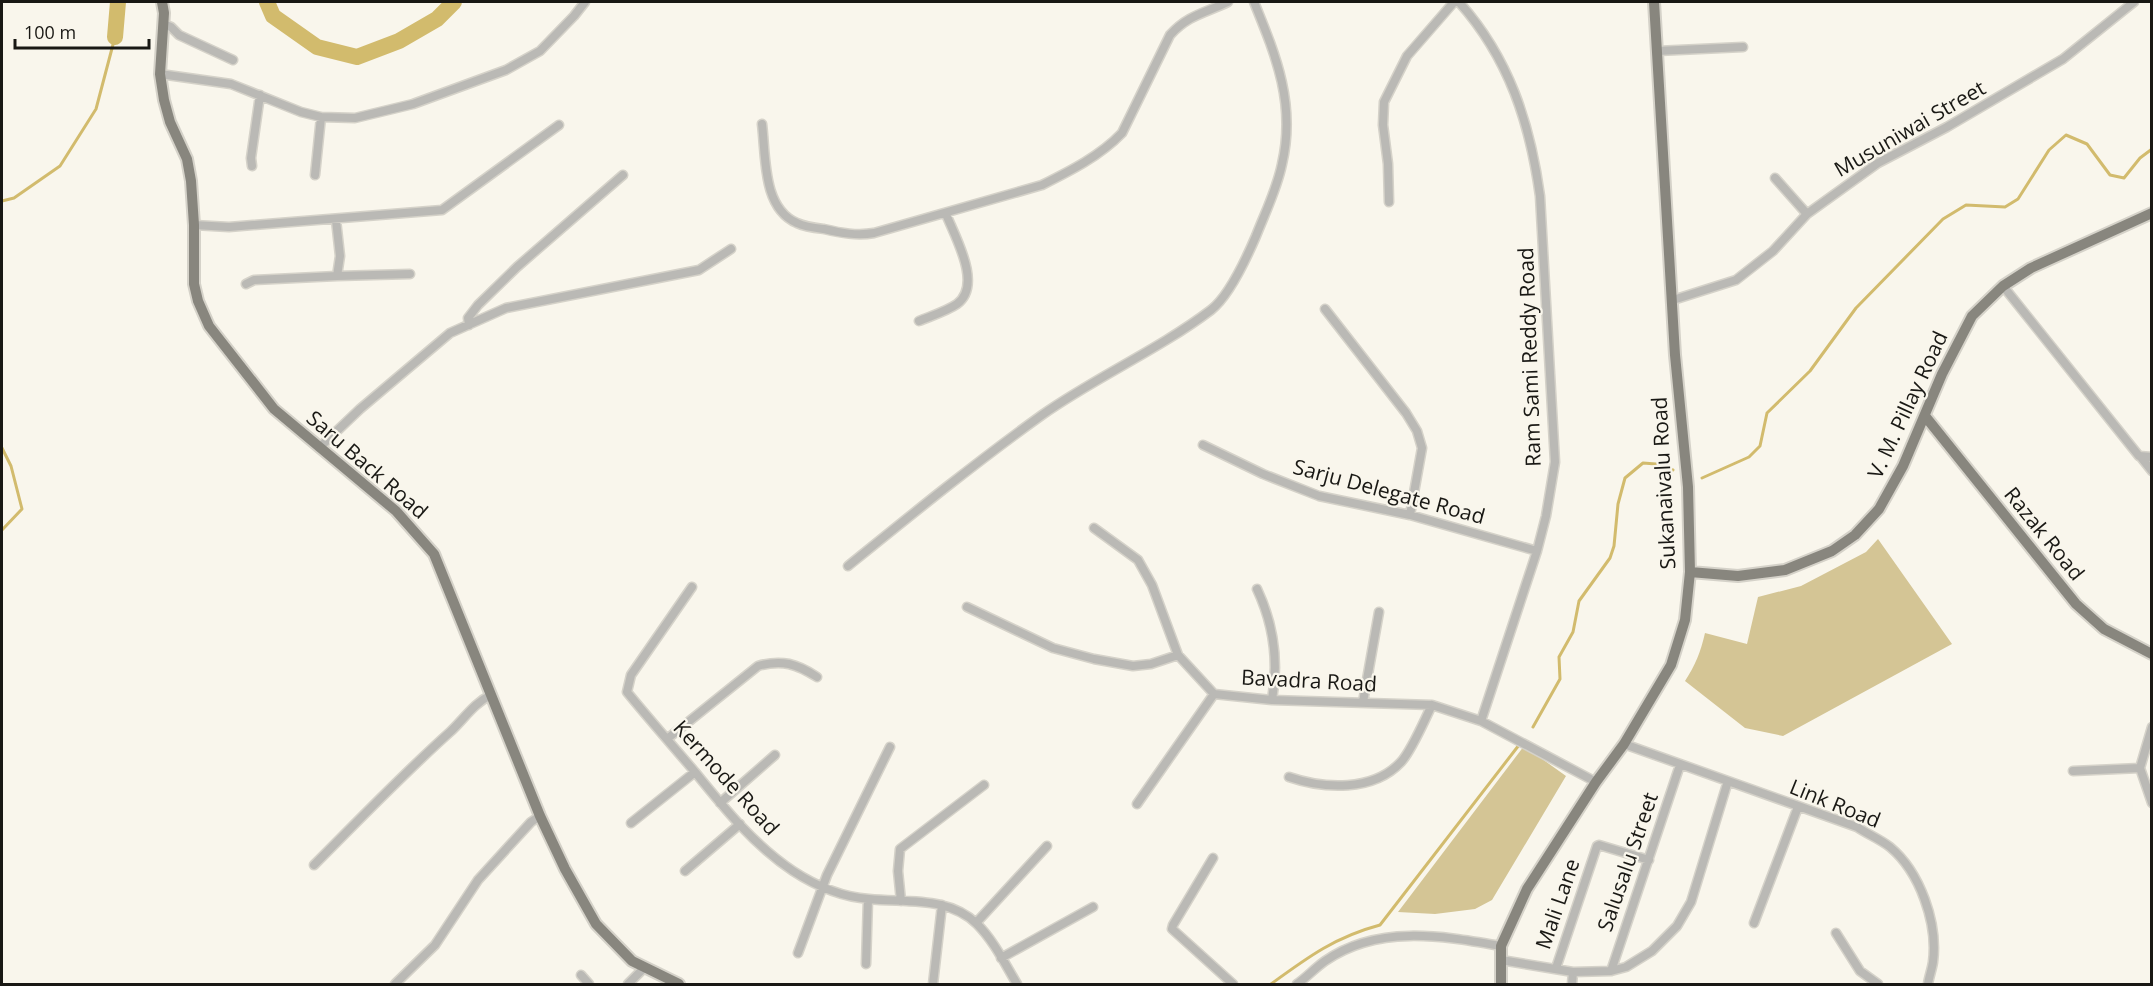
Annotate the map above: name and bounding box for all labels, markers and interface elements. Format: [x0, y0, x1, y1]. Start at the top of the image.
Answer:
scale bar [15, 12, 148, 50]
text: 100 m [24, 20, 76, 44]
street label: Musuniwai Street [1829, 73, 1990, 183]
street label: Ram Sami Reddy Road [1511, 247, 1547, 467]
street label: V. M. Pillay Road [1861, 326, 1954, 483]
street label: Sukanaivalu Road [1644, 396, 1682, 570]
street label: Saru Back Road [301, 404, 434, 525]
street label: Sarju Delegate Road [1290, 452, 1488, 530]
street label: Razak Road [1998, 481, 2091, 586]
street label: Bavadra Road [1240, 662, 1378, 698]
street label: Kermode Road [668, 714, 786, 841]
street label: Link Road [1786, 772, 1885, 834]
street label: Salusalu Street [1590, 788, 1664, 935]
street label: Mali Lane [1529, 855, 1586, 953]

